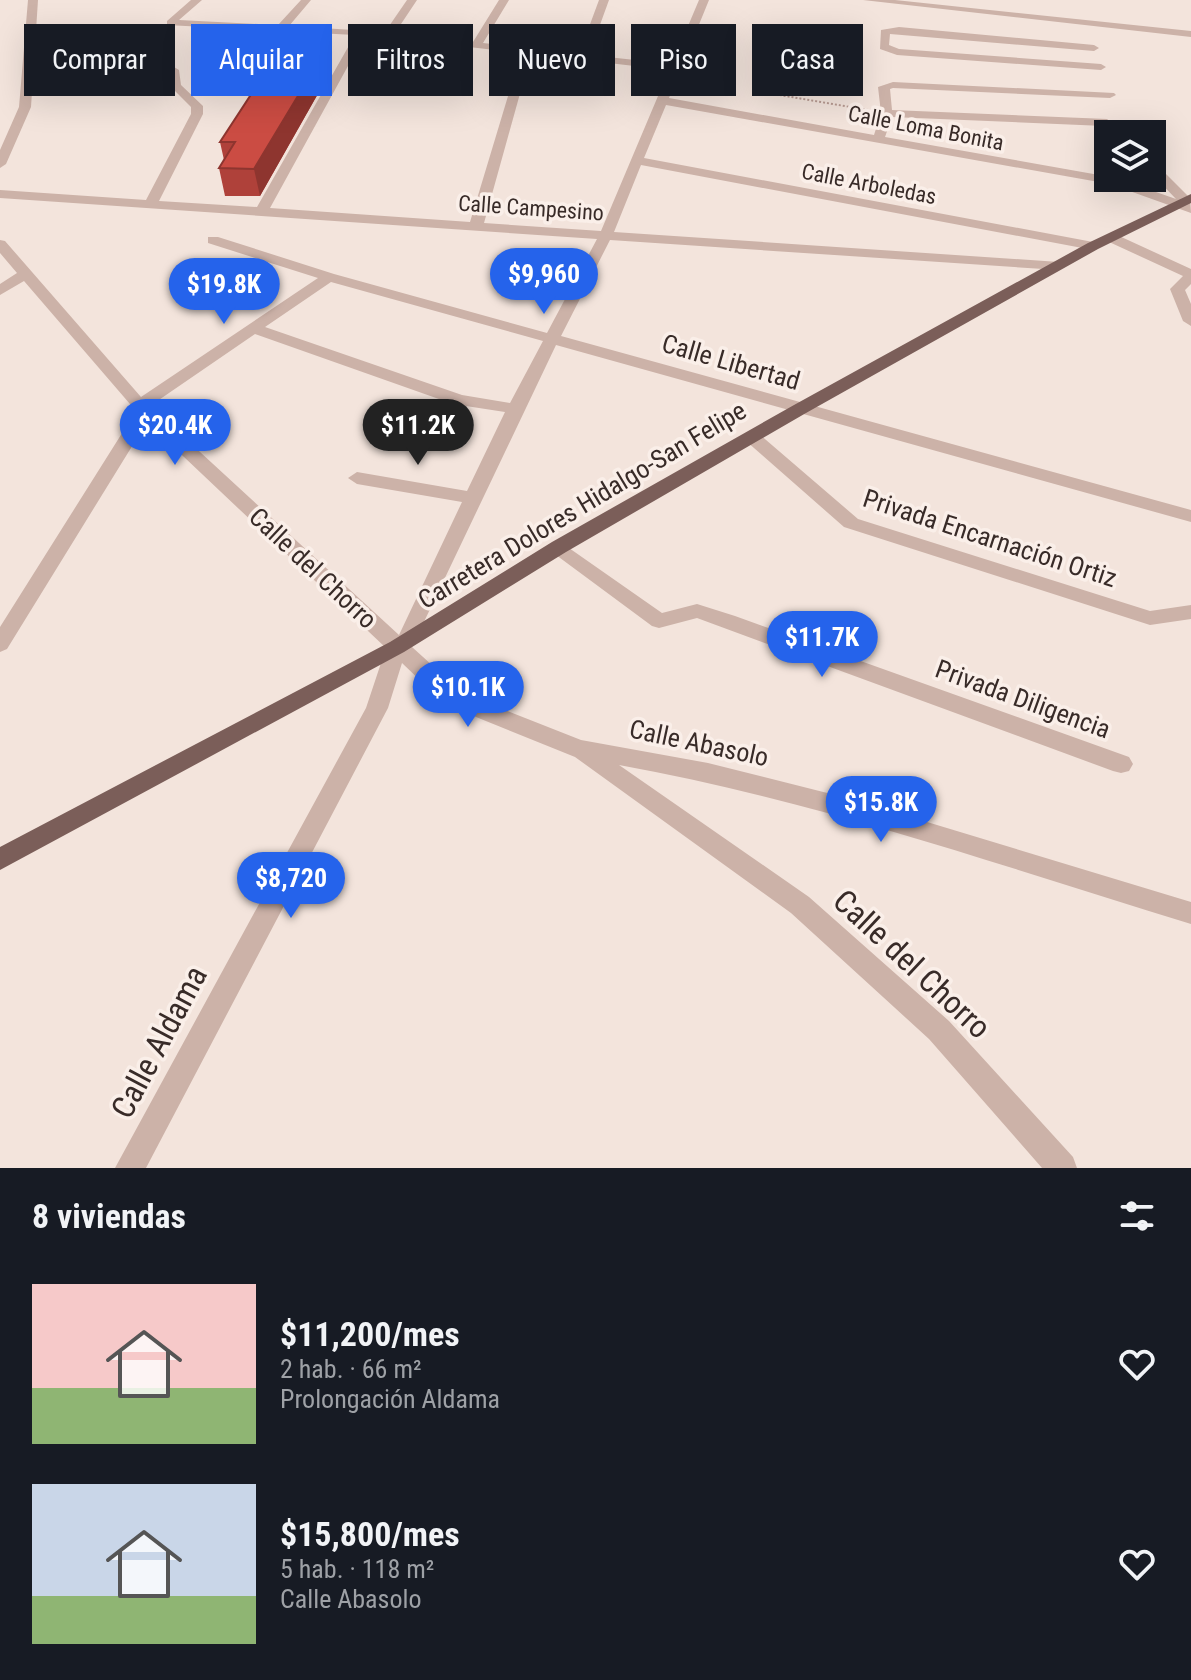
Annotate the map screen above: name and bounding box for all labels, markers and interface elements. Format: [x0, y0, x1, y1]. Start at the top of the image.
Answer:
chip: Comprar [24, 24, 175, 96]
chip: Alquilar [191, 24, 332, 96]
chip: Filtros [348, 24, 473, 96]
chip: Nuevo [489, 24, 615, 96]
chip: Piso [631, 24, 736, 96]
chip: Casa [752, 24, 863, 96]
street label: Calle Loma Bonita [846, 101, 1006, 155]
map controls [1094, 120, 1166, 192]
button: layers [1094, 120, 1166, 192]
street label: Calle Arboledas [800, 159, 938, 209]
street label: Calle Campesino [457, 190, 605, 226]
pin: $9,960 [479, 248, 609, 316]
pin: $19.8K [159, 258, 289, 326]
text: $9,960 [508, 259, 580, 289]
text: $19.8K [187, 269, 261, 299]
street label: Calle Libertad [659, 328, 803, 396]
street label: Carretera Dolores Hidalgo-San Felipe [413, 395, 751, 615]
pin: $20.4K [110, 399, 240, 467]
pin: $11.2K [353, 399, 483, 467]
text: $20.4K [138, 410, 212, 440]
text: $11.2K [381, 410, 455, 440]
street label: Privada Encarnación Ortiz [859, 483, 1121, 593]
street label: Calle del Chorro [243, 501, 383, 635]
pin: $11.7K [757, 611, 887, 679]
text: $11.7K [785, 622, 859, 652]
street label: Privada Diligencia [932, 653, 1114, 745]
pin: $10.1K [403, 661, 533, 729]
text: $10.1K [431, 672, 505, 702]
street label: Calle Abasolo [627, 714, 771, 772]
pin: $15.8K [816, 776, 946, 844]
text: $15.8K [844, 787, 918, 817]
pin: $8,720 [226, 852, 356, 920]
text: $8,720 [255, 863, 327, 893]
street label: Calle del Chorro [826, 882, 998, 1046]
street label: Calle Aldama [103, 959, 215, 1125]
icon: filters [1115, 1194, 1159, 1238]
text: 8 viviendas [32, 1196, 186, 1236]
text: $11,200/mes [280, 1314, 460, 1354]
icon: home [96, 1316, 192, 1412]
icon: heart [1115, 1342, 1159, 1386]
text: 2 hab. · 66 m² [280, 1354, 422, 1384]
text: Prolongación Aldama [280, 1384, 500, 1414]
text: $15,800/mes [280, 1514, 460, 1554]
icon: home [96, 1516, 192, 1612]
icon: heart [1115, 1542, 1159, 1586]
text: 5 hab. · 118 m² [280, 1554, 434, 1584]
text: Calle Abasolo [280, 1584, 421, 1614]

